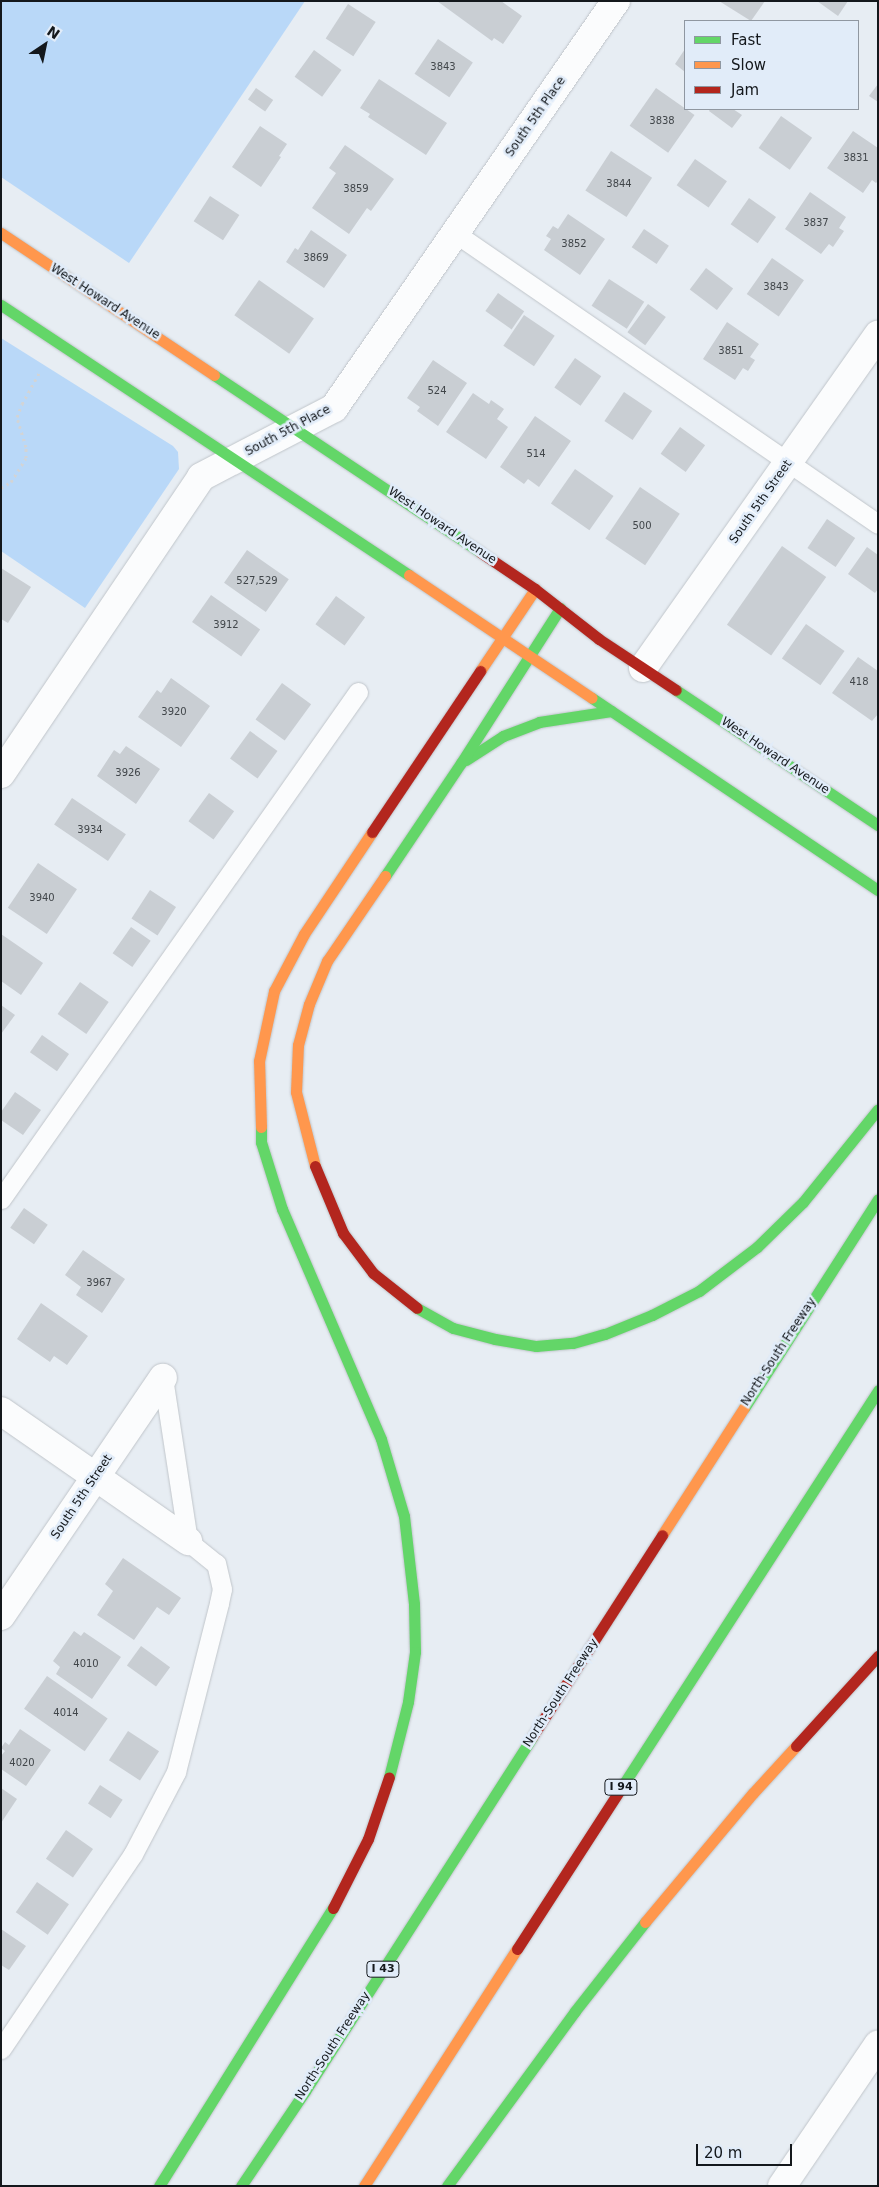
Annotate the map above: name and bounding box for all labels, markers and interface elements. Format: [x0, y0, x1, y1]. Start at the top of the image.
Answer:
north arrow [20, 20, 70, 70]
legend [684, 20, 859, 110]
text: N [44, 23, 63, 42]
text: Fast [731, 31, 761, 49]
text: Slow [731, 56, 766, 74]
house number: 3843 [430, 61, 456, 73]
street label: South 5th Place [503, 74, 569, 160]
text: Jam [731, 81, 759, 99]
house number: 3838 [649, 115, 675, 127]
house number: 3831 [843, 152, 869, 164]
house number: 3844 [606, 178, 632, 190]
house number: 3859 [343, 183, 369, 195]
house number: 3837 [803, 217, 829, 229]
house number: 3852 [561, 238, 587, 250]
house number: 3869 [303, 252, 329, 264]
street label: West Howard Avenue [48, 261, 162, 343]
house number: 3843 [763, 281, 789, 293]
house number: 3851 [718, 345, 744, 357]
house number: 524 [427, 385, 447, 397]
street label: South 5th Place [243, 402, 333, 460]
house number: 514 [526, 448, 546, 460]
street label: South 5th Street [727, 457, 795, 547]
street label: West Howard Avenue [385, 484, 499, 568]
house number: 500 [632, 520, 652, 532]
house number: 527,529 [236, 575, 278, 587]
house number: 3912 [213, 619, 239, 631]
house number: 418 [849, 676, 869, 688]
house number: 3920 [161, 706, 187, 718]
street label: West Howard Avenue [718, 714, 832, 798]
house number: 3926 [115, 767, 141, 779]
house number: 3934 [77, 824, 103, 836]
house number: 3940 [29, 892, 55, 904]
house number: 3967 [86, 1277, 112, 1289]
street label: North-South Freeway [739, 1295, 819, 1409]
street label: South 5th Street [48, 1452, 116, 1542]
street label: North-South Freeway [521, 1636, 601, 1750]
house number: 4010 [73, 1658, 99, 1670]
house number: 4014 [53, 1707, 79, 1719]
house number: 4020 [9, 1757, 35, 1769]
road number: I 94 [604, 1778, 638, 1795]
road number: I 43 [366, 1960, 400, 1978]
street label: North-South Freeway [293, 1989, 373, 2103]
scale bar [699, 2134, 795, 2166]
text: 20 m [704, 2144, 742, 2162]

